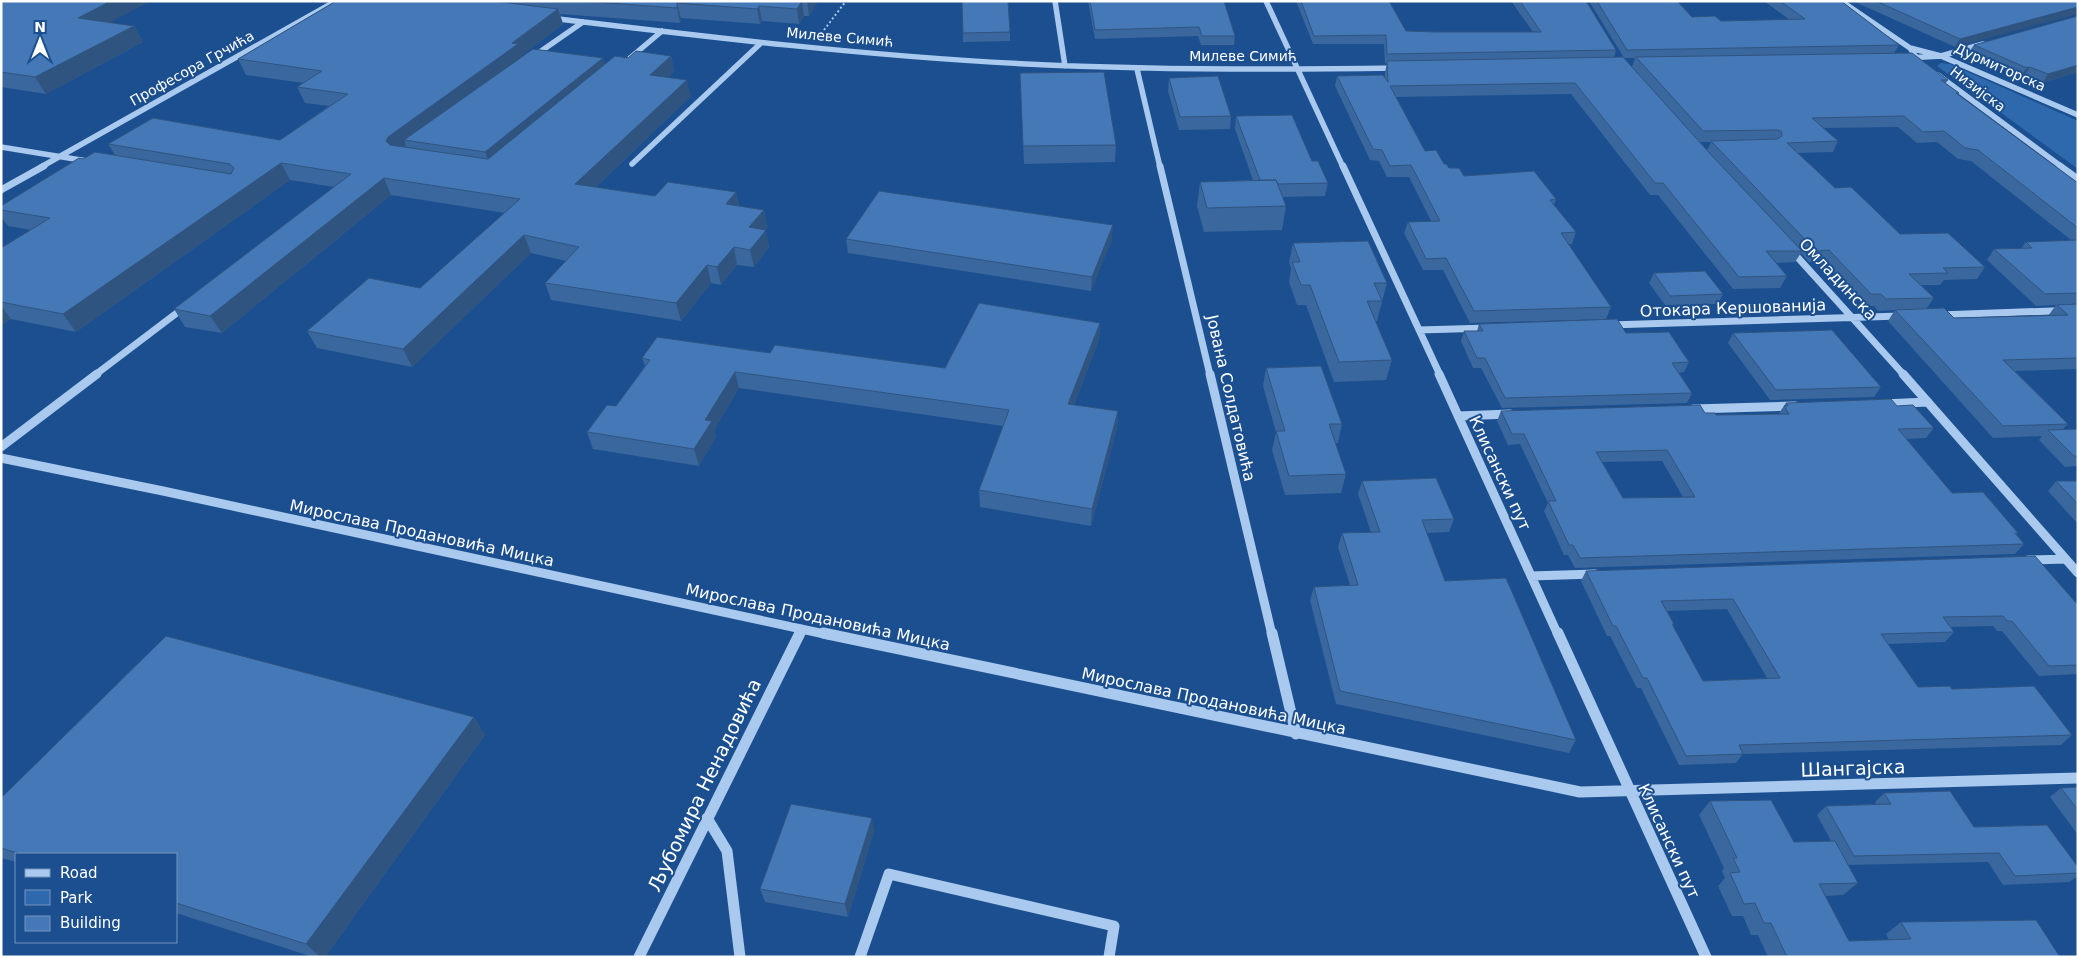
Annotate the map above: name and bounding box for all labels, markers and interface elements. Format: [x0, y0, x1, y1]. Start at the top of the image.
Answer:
north arrow [15, 15, 65, 65]
text: N [34, 19, 46, 35]
street label: Милеве Симић [786, 24, 894, 50]
street label: Професора Грчића [127, 27, 257, 109]
street label: Дурмиторска [1952, 40, 2048, 94]
street label: Милеве Симић [1189, 48, 1297, 64]
street label: Низијска [1947, 63, 2009, 115]
street label: Омладинска [1795, 234, 1881, 324]
street label: Отокара Кершованија [1640, 295, 1826, 321]
street label: Јована Солдатовића [1202, 312, 1259, 483]
street label: Клисански пут [1465, 413, 1535, 533]
street label: Мирослава Продановића Мицка [288, 496, 556, 570]
street label: Мирослава Продановића Мицка [684, 580, 952, 654]
street label: Мирослава Продановића Мицка [1080, 664, 1348, 738]
street label: Љубомира Ненадовића [643, 675, 765, 895]
street label: Шангајска [1800, 755, 1906, 781]
street label: Клисански пут [1634, 781, 1704, 901]
legend [15, 853, 178, 943]
text: Road [60, 864, 98, 882]
text: Park [60, 889, 93, 907]
text: Building [60, 914, 121, 932]

